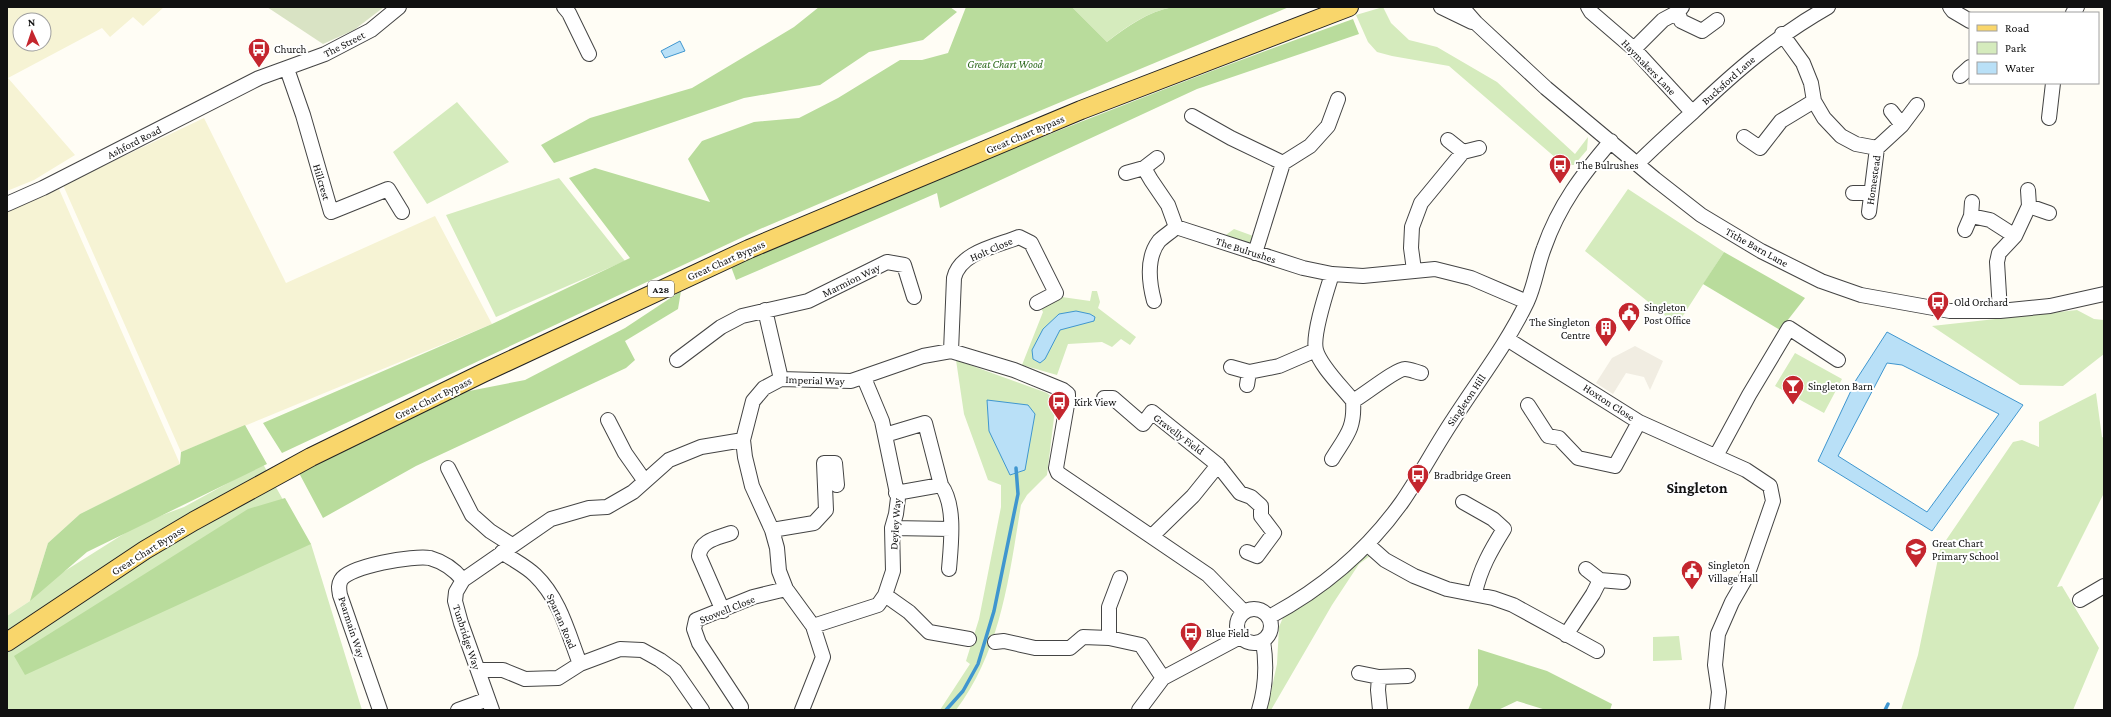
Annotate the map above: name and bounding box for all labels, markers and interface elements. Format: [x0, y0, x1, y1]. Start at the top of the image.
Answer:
north arrow [12, 12, 52, 52]
legend [1969, 12, 2099, 84]
text: N [27, 16, 36, 28]
text: Road [2005, 21, 2030, 35]
street label: The Street [321, 28, 367, 59]
bus stop icon: Church [246, 36, 272, 69]
street label: Haymakers Lane [1619, 37, 1679, 98]
text: Park [2005, 41, 2027, 55]
place label: Church [274, 43, 306, 55]
street label: Bucksford Lane [1699, 53, 1757, 107]
park label: Great Chart Wood [967, 58, 1044, 70]
text: Water [2005, 61, 2035, 75]
street label: Great Chart Bypass [984, 112, 1066, 157]
street label: Ashford Road [105, 123, 163, 161]
bus stop icon: The Bulrushes [1547, 152, 1573, 185]
street label: Homestead [1864, 154, 1882, 206]
place label: The Bulrushes [1576, 159, 1639, 171]
street label: Hillcrest [311, 163, 333, 202]
street label: Tithe Barn Lane [1724, 225, 1790, 269]
street label: Holt Close [968, 234, 1014, 264]
street label: The Bulrushes [1214, 235, 1278, 265]
street label: Great Chart Bypass [685, 237, 767, 283]
street label: Marmion Way [820, 260, 883, 300]
road number: A28 [648, 281, 674, 297]
bus stop icon: Old Orchard [1925, 289, 1951, 322]
place label: Old Orchard [1954, 296, 2008, 308]
public building icon: Singleton Post Office [1616, 300, 1642, 333]
place label: Singleton Post Office [1644, 301, 1691, 326]
building icon: The Singleton Centre [1593, 315, 1619, 348]
place label: The Singleton Centre [1529, 316, 1590, 341]
street label: Singleton Hill [1444, 372, 1489, 429]
street label: Imperial Way [785, 373, 846, 388]
bar icon: Singleton Barn [1780, 373, 1806, 406]
street label: Great Chart Bypass [393, 374, 474, 423]
place label: Singleton Barn [1808, 380, 1873, 393]
street label: Hoxton Close [1581, 381, 1637, 423]
bus stop icon: Kirk View [1046, 389, 1072, 422]
place label: Kirk View [1074, 396, 1117, 408]
street label: Gravelly Field [1151, 411, 1207, 458]
bus stop icon: Bradbridge Green [1405, 462, 1431, 495]
place label: Bradbridge Green [1434, 469, 1511, 482]
district label: Singleton [1666, 480, 1728, 496]
street label: Deyley Way [887, 497, 904, 550]
street label: Great Chart Bypass [109, 523, 187, 578]
school or university icon: Great Chart Primary School [1903, 536, 1929, 569]
place label: Great Chart Primary School [1932, 537, 1999, 563]
public building icon: Singleton Village Hall [1679, 558, 1705, 591]
place label: Singleton Village Hall [1708, 559, 1758, 585]
street label: Spartan Road [544, 592, 579, 651]
street label: Stowell Close [697, 592, 757, 626]
street label: Pearmain Way [336, 595, 368, 660]
street label: Tunbridge Way [450, 603, 483, 672]
bus stop icon: Blue Field [1178, 620, 1204, 653]
place label: Blue Field [1206, 627, 1250, 639]

